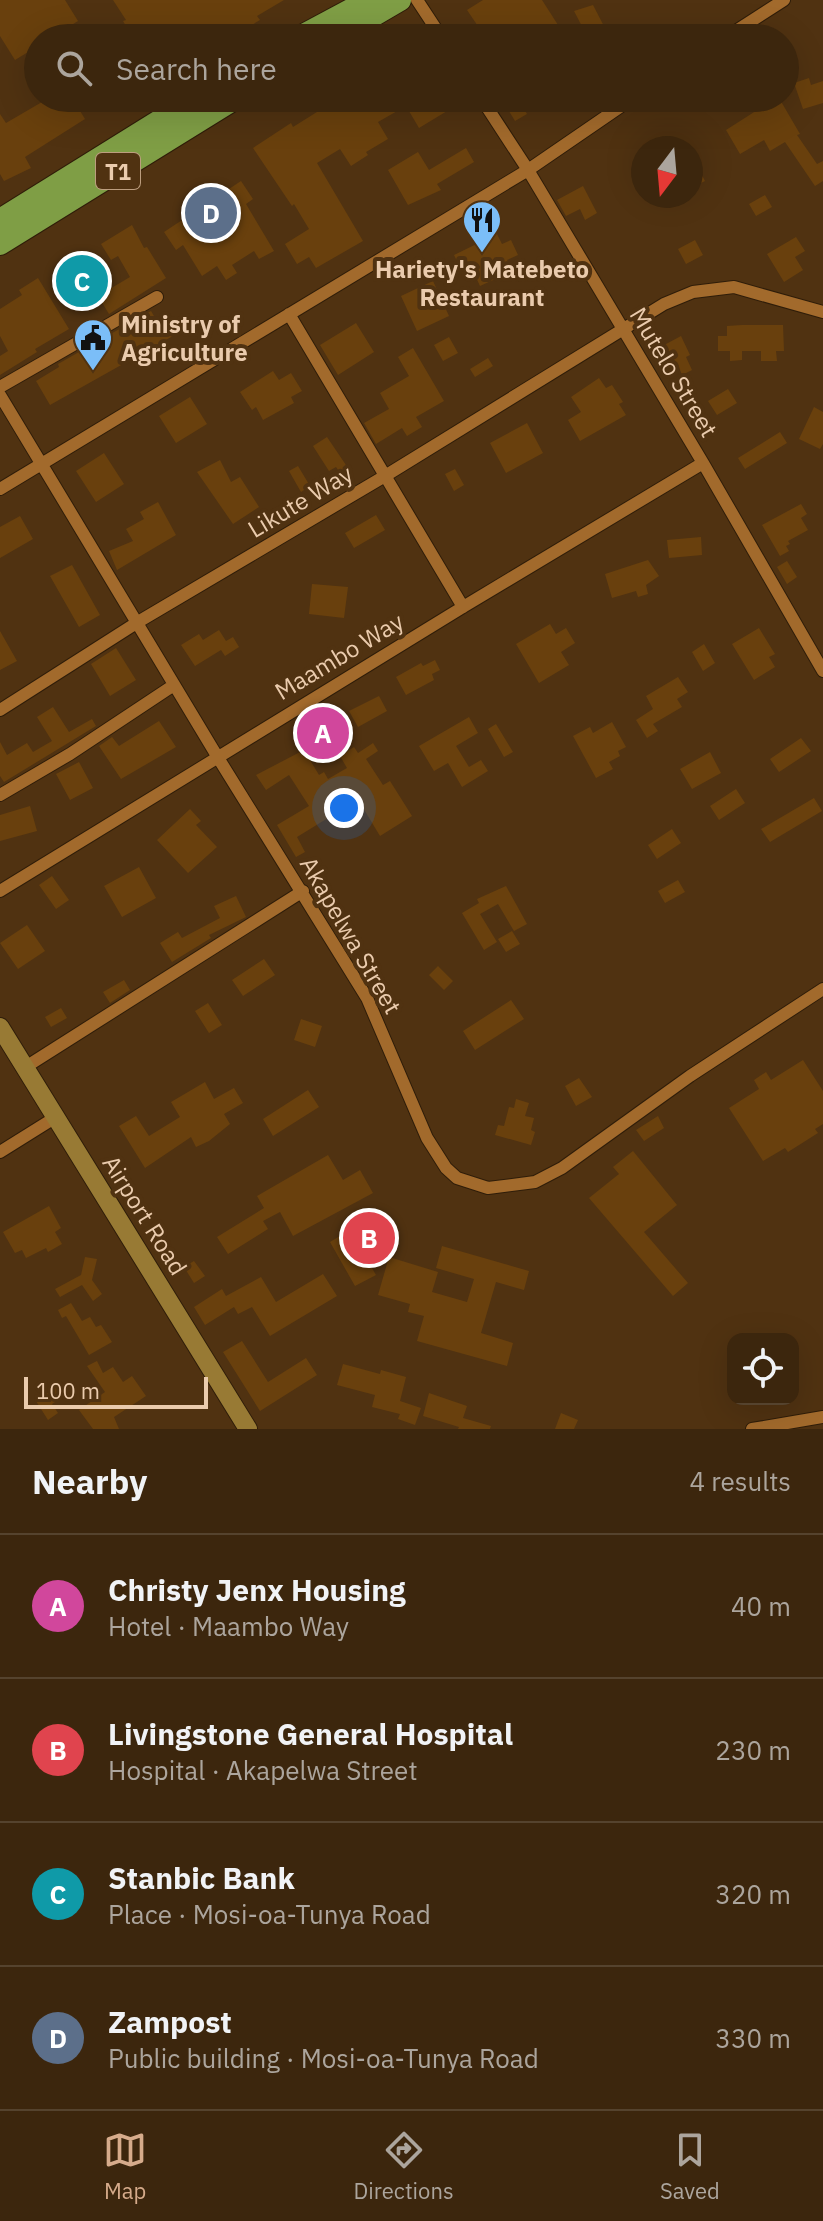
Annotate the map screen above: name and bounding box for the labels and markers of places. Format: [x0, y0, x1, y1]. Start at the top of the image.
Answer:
pin: D [185, 183, 237, 243]
restaurant icon: Hariety's Matebeto Restaurant [461, 199, 503, 254]
pin: C [56, 251, 108, 311]
place label: Hariety's Matebeto Restaurant [375, 253, 589, 313]
place label: Ministry of Agriculture [121, 308, 248, 368]
public building icon: Ministry of Agriculture [72, 317, 114, 372]
pin: A [297, 703, 349, 763]
pin: B [343, 1208, 395, 1268]

